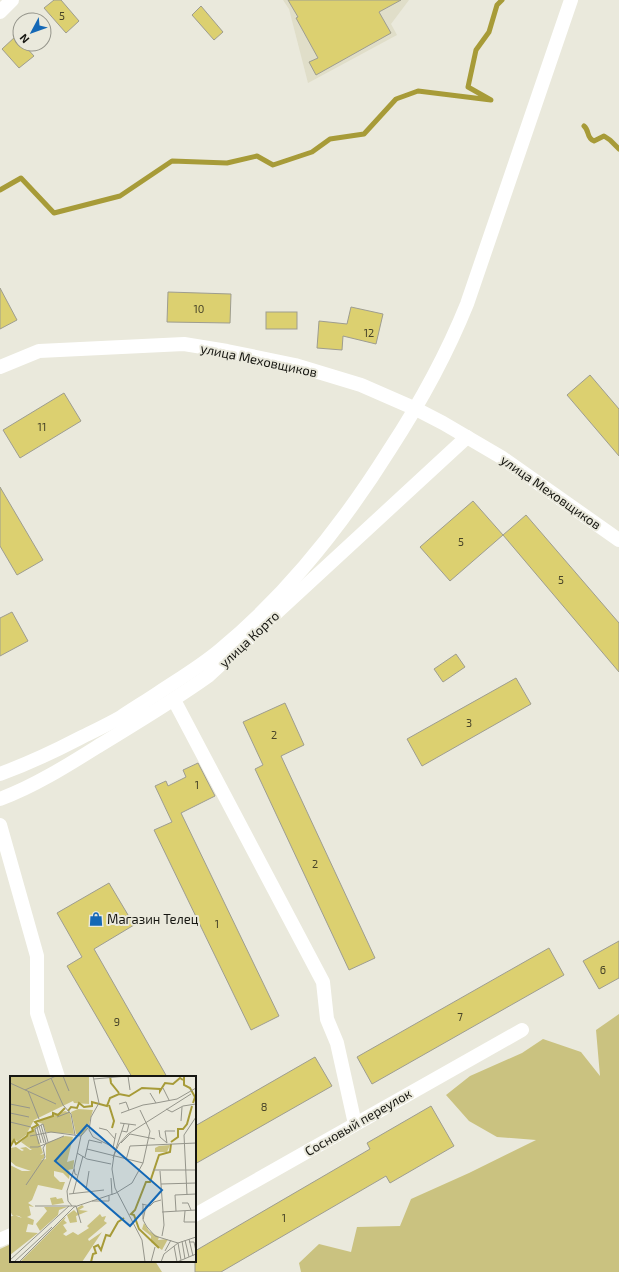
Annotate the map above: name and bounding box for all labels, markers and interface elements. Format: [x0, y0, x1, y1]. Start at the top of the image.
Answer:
house number: 5 [59, 9, 65, 22]
north arrow [12, 12, 52, 52]
text: N [17, 32, 32, 46]
house number: 10 [193, 302, 205, 315]
house number: 12 [364, 326, 374, 339]
street label: улица Меховщиков [199, 340, 319, 380]
house number: 11 [38, 420, 46, 433]
street label: улица Меховщиков [498, 451, 604, 533]
house number: 5 [458, 535, 464, 548]
house number: 5 [558, 573, 564, 586]
street label: улица Корто [216, 607, 282, 671]
house number: 3 [466, 716, 472, 729]
house number: 2 [271, 728, 277, 741]
house number: 1 [195, 778, 199, 791]
house number: 2 [312, 857, 318, 870]
shop icon: Магазин Телец [88, 911, 104, 927]
place label: Магазин Телец [107, 911, 199, 927]
house number: 1 [215, 917, 219, 930]
house number: 6 [600, 963, 606, 976]
house number: 7 [457, 1010, 463, 1023]
house number: 9 [114, 1015, 120, 1028]
inset map [10, 1076, 196, 1262]
street label: Сосновый переулок [302, 1085, 414, 1159]
house number: 8 [261, 1100, 267, 1113]
house number: 1 [282, 1211, 286, 1224]

